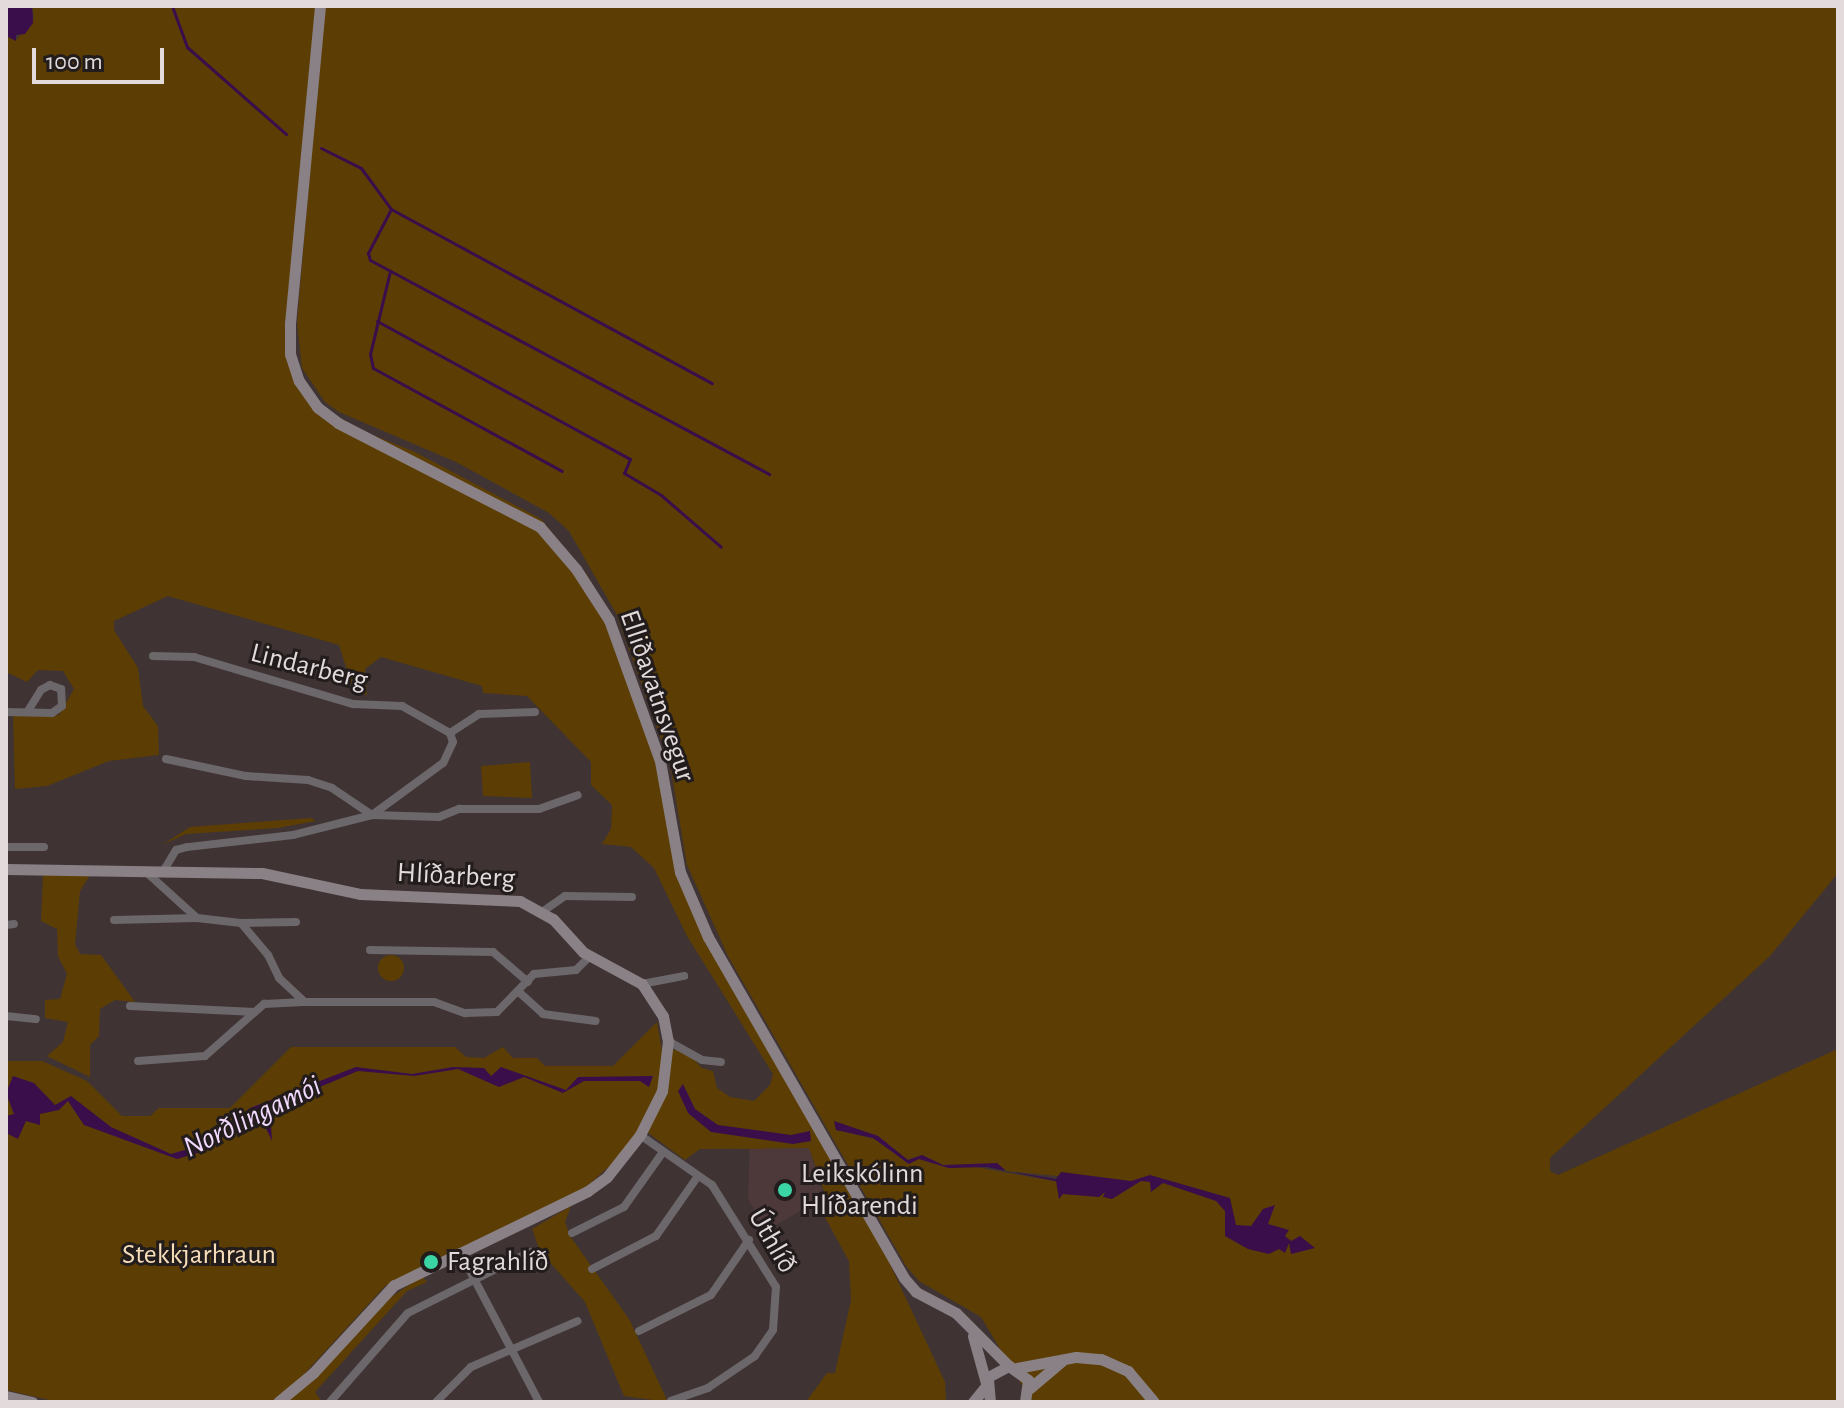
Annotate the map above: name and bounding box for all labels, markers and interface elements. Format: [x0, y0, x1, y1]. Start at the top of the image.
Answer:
scale bar [36, 32, 168, 82]
text: 100 m [46, 50, 103, 74]
street label: Elliðavatnsvegur [612, 606, 702, 786]
street label: Lindarberg [247, 636, 371, 698]
street label: Hlíðarberg [396, 856, 516, 896]
water label: Norðlingamói [177, 1068, 327, 1166]
place label: Leikskólinn Hlíðarendi [801, 1157, 923, 1223]
marker: Leikskólinn Hlíðarendi [776, 1181, 794, 1199]
street label: Úthlíð [740, 1203, 804, 1279]
park label: Stekkjarhraun [122, 1238, 276, 1272]
place label: Fagrahlíð [447, 1245, 549, 1279]
marker: Fagrahlíð [422, 1253, 440, 1271]

